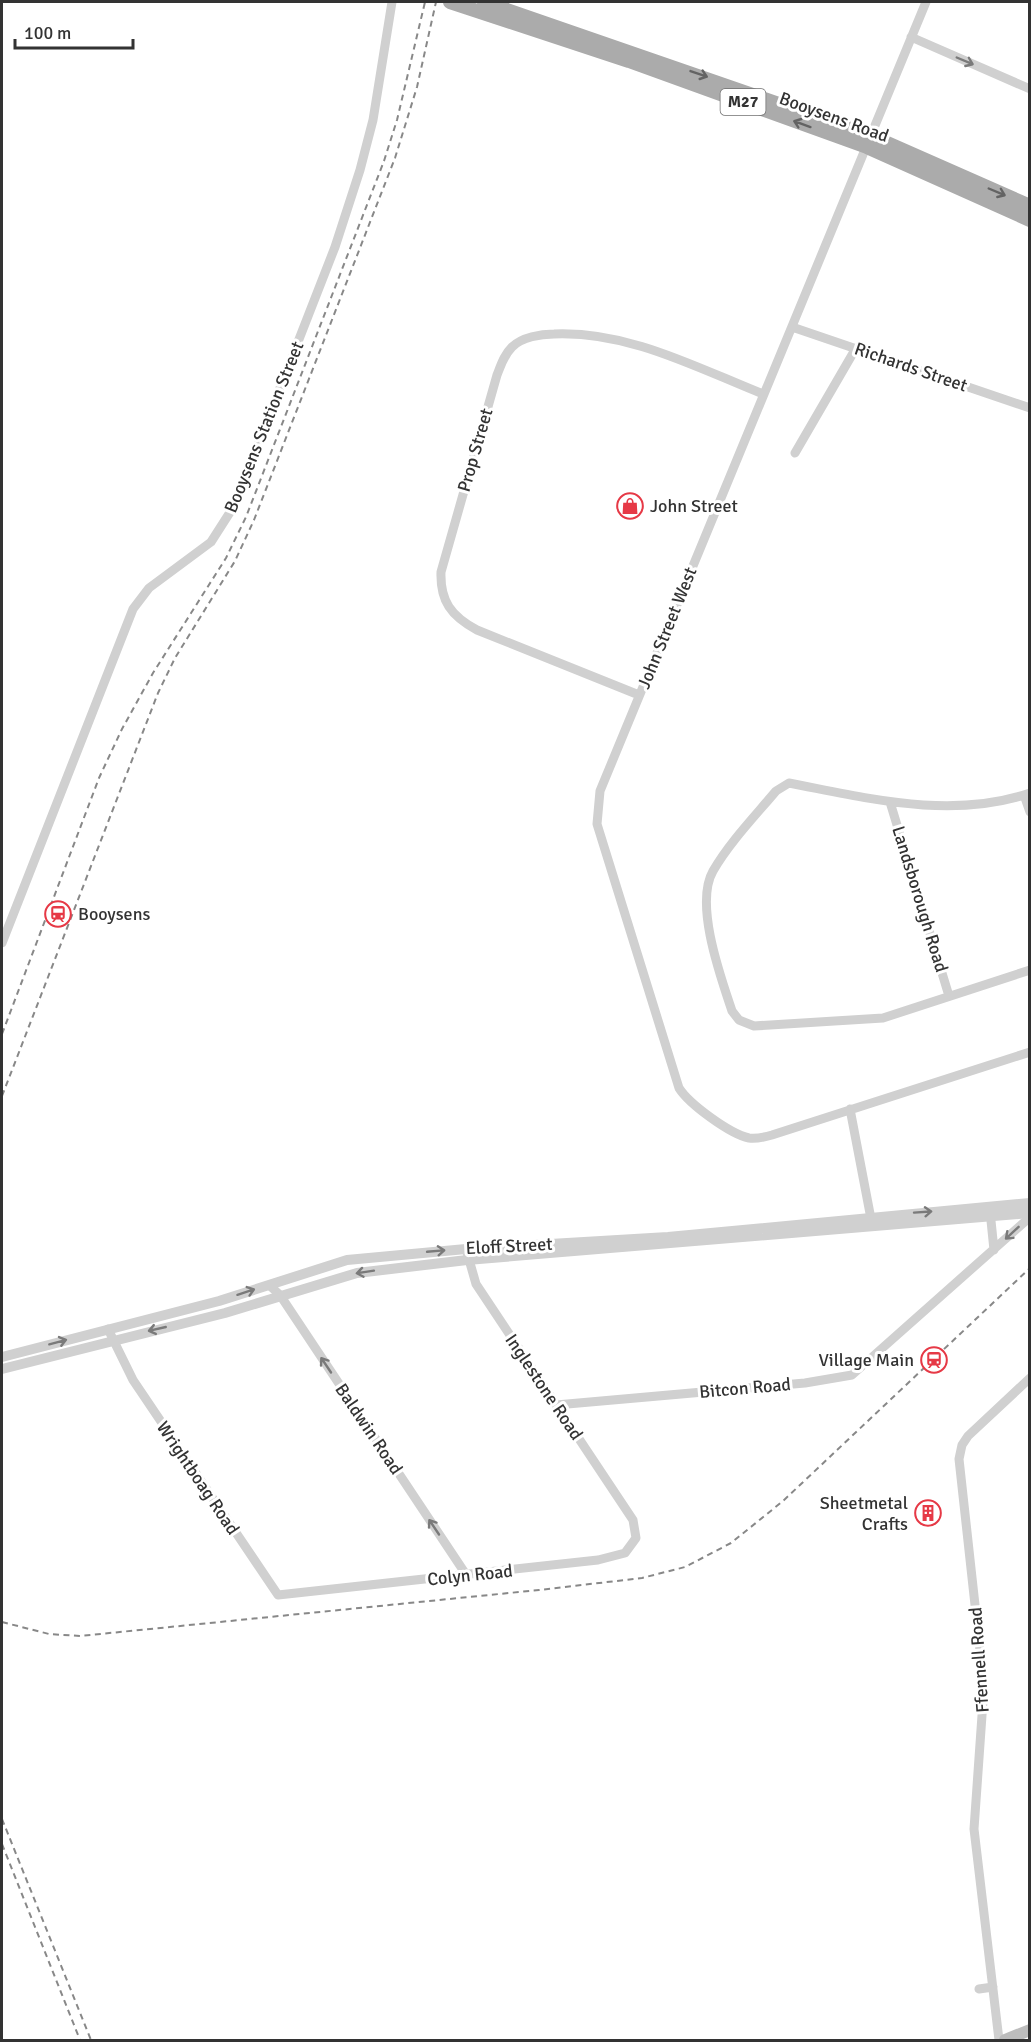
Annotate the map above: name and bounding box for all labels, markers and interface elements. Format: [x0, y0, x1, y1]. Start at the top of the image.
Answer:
scale bar [15, 12, 134, 50]
text: 100 m [24, 22, 71, 44]
one-way arrow [955, 56, 973, 67]
one-way arrow [689, 69, 708, 80]
street label: Booysens Road [776, 87, 892, 147]
road number: M27 [720, 89, 766, 115]
one-way arrow [793, 117, 812, 128]
one-way arrow [988, 187, 1006, 198]
street label: Richards Street [852, 337, 970, 397]
street label: Booysens Station Street [220, 338, 308, 516]
street label: Prop Street [453, 406, 497, 494]
shop icon: John Street [615, 491, 645, 521]
place label: John Street [650, 495, 738, 517]
street label: John Street West [633, 564, 701, 692]
street label: Landsborough Road [887, 823, 953, 975]
station icon: Booysens [43, 899, 73, 929]
place label: Booysens [78, 903, 150, 925]
one-way arrow [913, 1206, 933, 1217]
one-way arrow [1004, 1226, 1019, 1241]
street label: Eloff Street [465, 1233, 553, 1259]
one-way arrow [425, 1245, 445, 1256]
one-way arrow [355, 1266, 375, 1277]
one-way arrow [236, 1286, 255, 1297]
one-way arrow [148, 1324, 167, 1335]
street label: Inglestone Road [500, 1330, 588, 1444]
one-way arrow [48, 1336, 67, 1347]
station icon: Village Main [919, 1345, 949, 1375]
place label: Village Main [818, 1349, 914, 1371]
one-way arrow [320, 1357, 332, 1373]
street label: Bitcon Road [698, 1373, 792, 1403]
street label: Baldwin Road [330, 1379, 408, 1479]
street label: Wrightboag Road [152, 1417, 244, 1539]
place label: Sheetmetal Crafts [820, 1492, 908, 1535]
building icon: Sheetmetal Crafts [913, 1498, 943, 1528]
one-way arrow [428, 1519, 440, 1536]
street label: Colyn Road [426, 1560, 514, 1590]
street label: Ffennell Road [964, 1606, 994, 1714]

